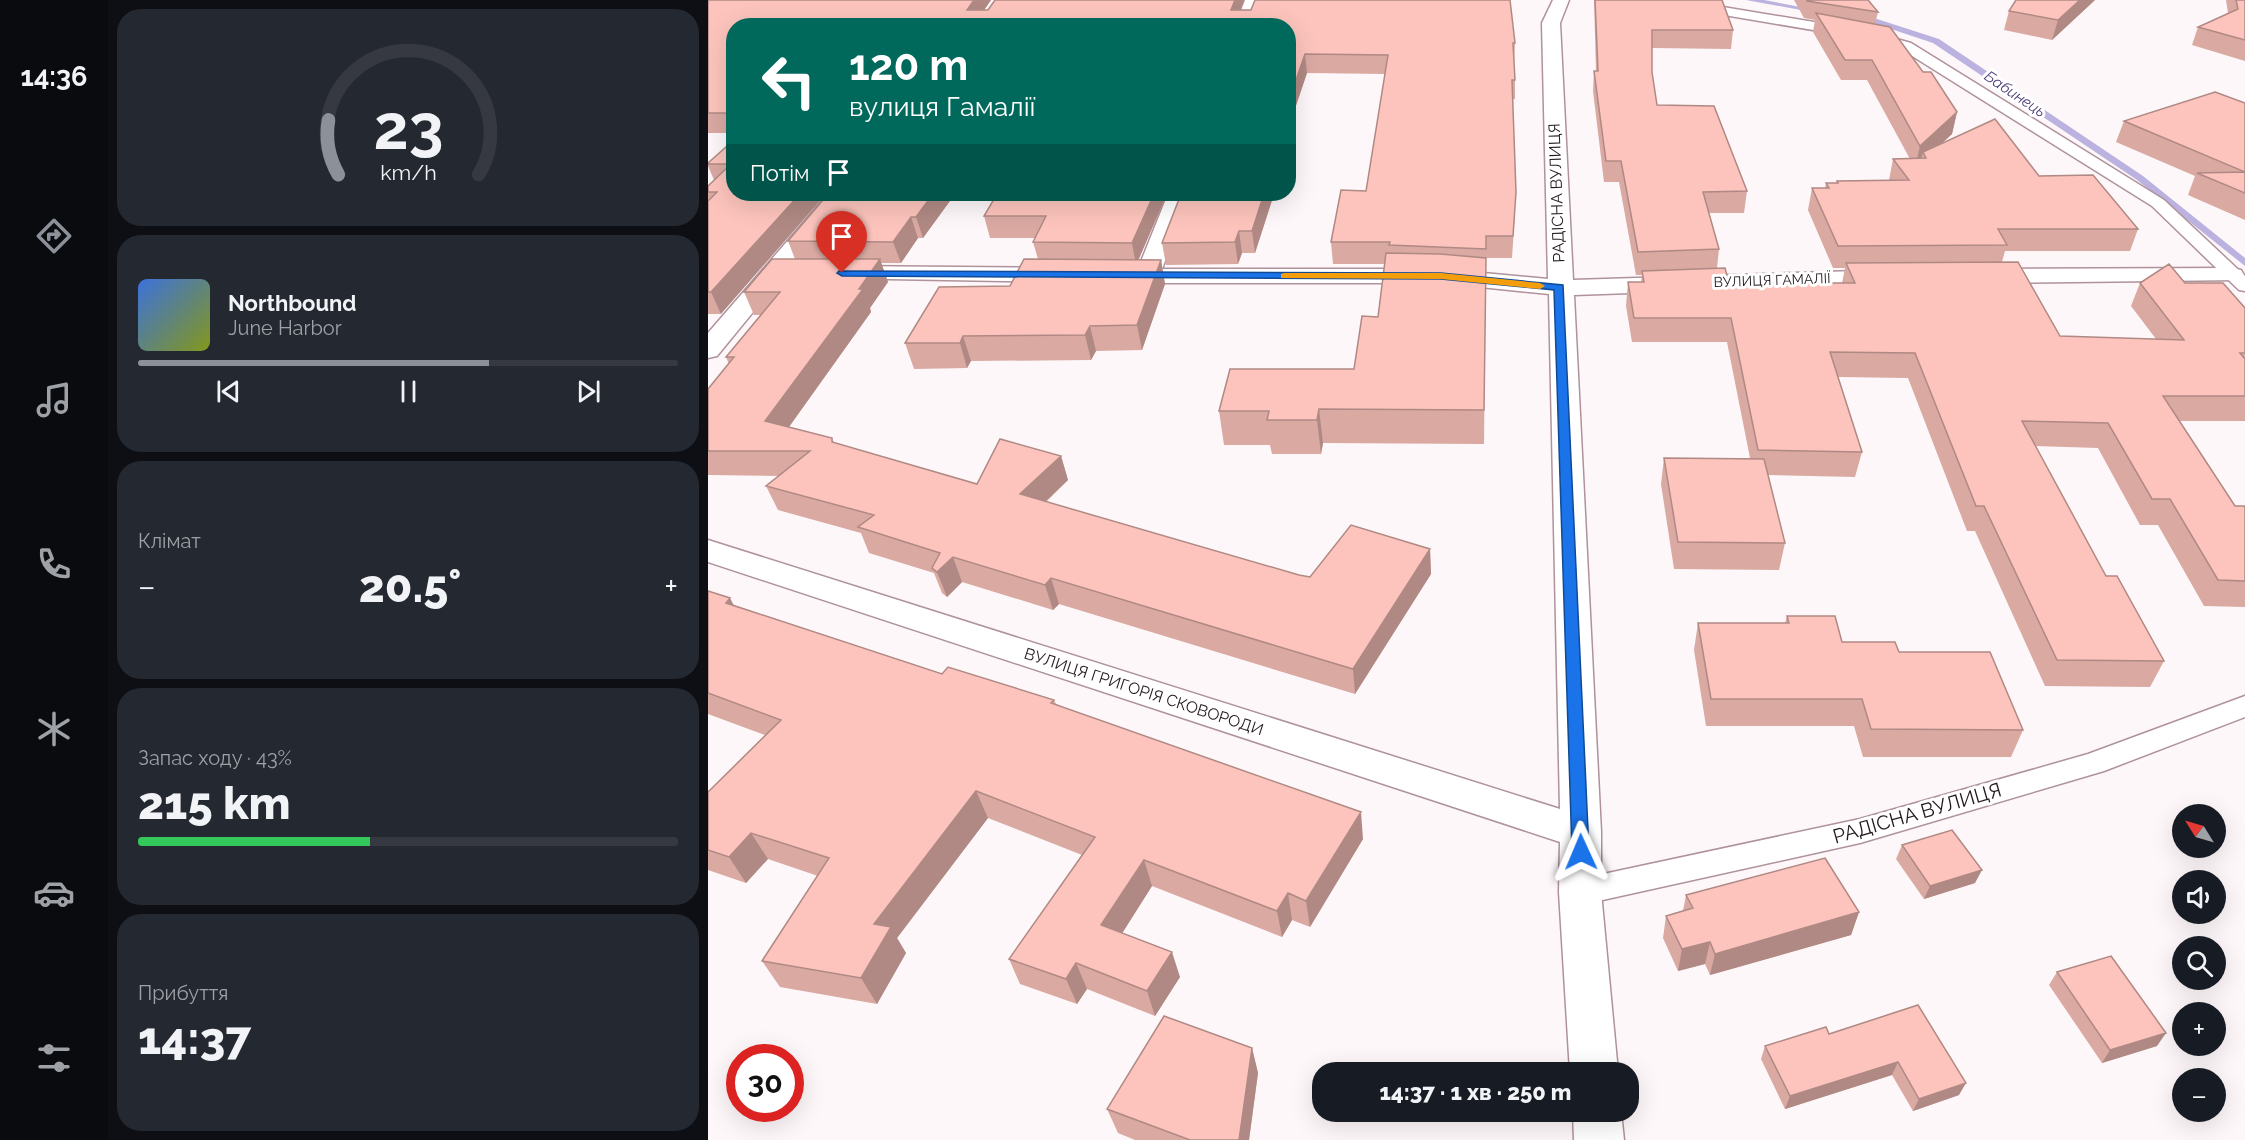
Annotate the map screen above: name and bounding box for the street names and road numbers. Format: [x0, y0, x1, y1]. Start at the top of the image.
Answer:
street label: РАДІСНА ВУЛИЦЯ [1545, 123, 1568, 263]
street label: ВУЛИЦЯ ГАМАЛІЇ [1713, 268, 1831, 290]
street label: ВУЛИЦЯ ГРИГОРІЯ СКОВОРОДИ [1022, 644, 1266, 739]
street label: РАДІСНА ВУЛИЦЯ [1830, 777, 2004, 849]

